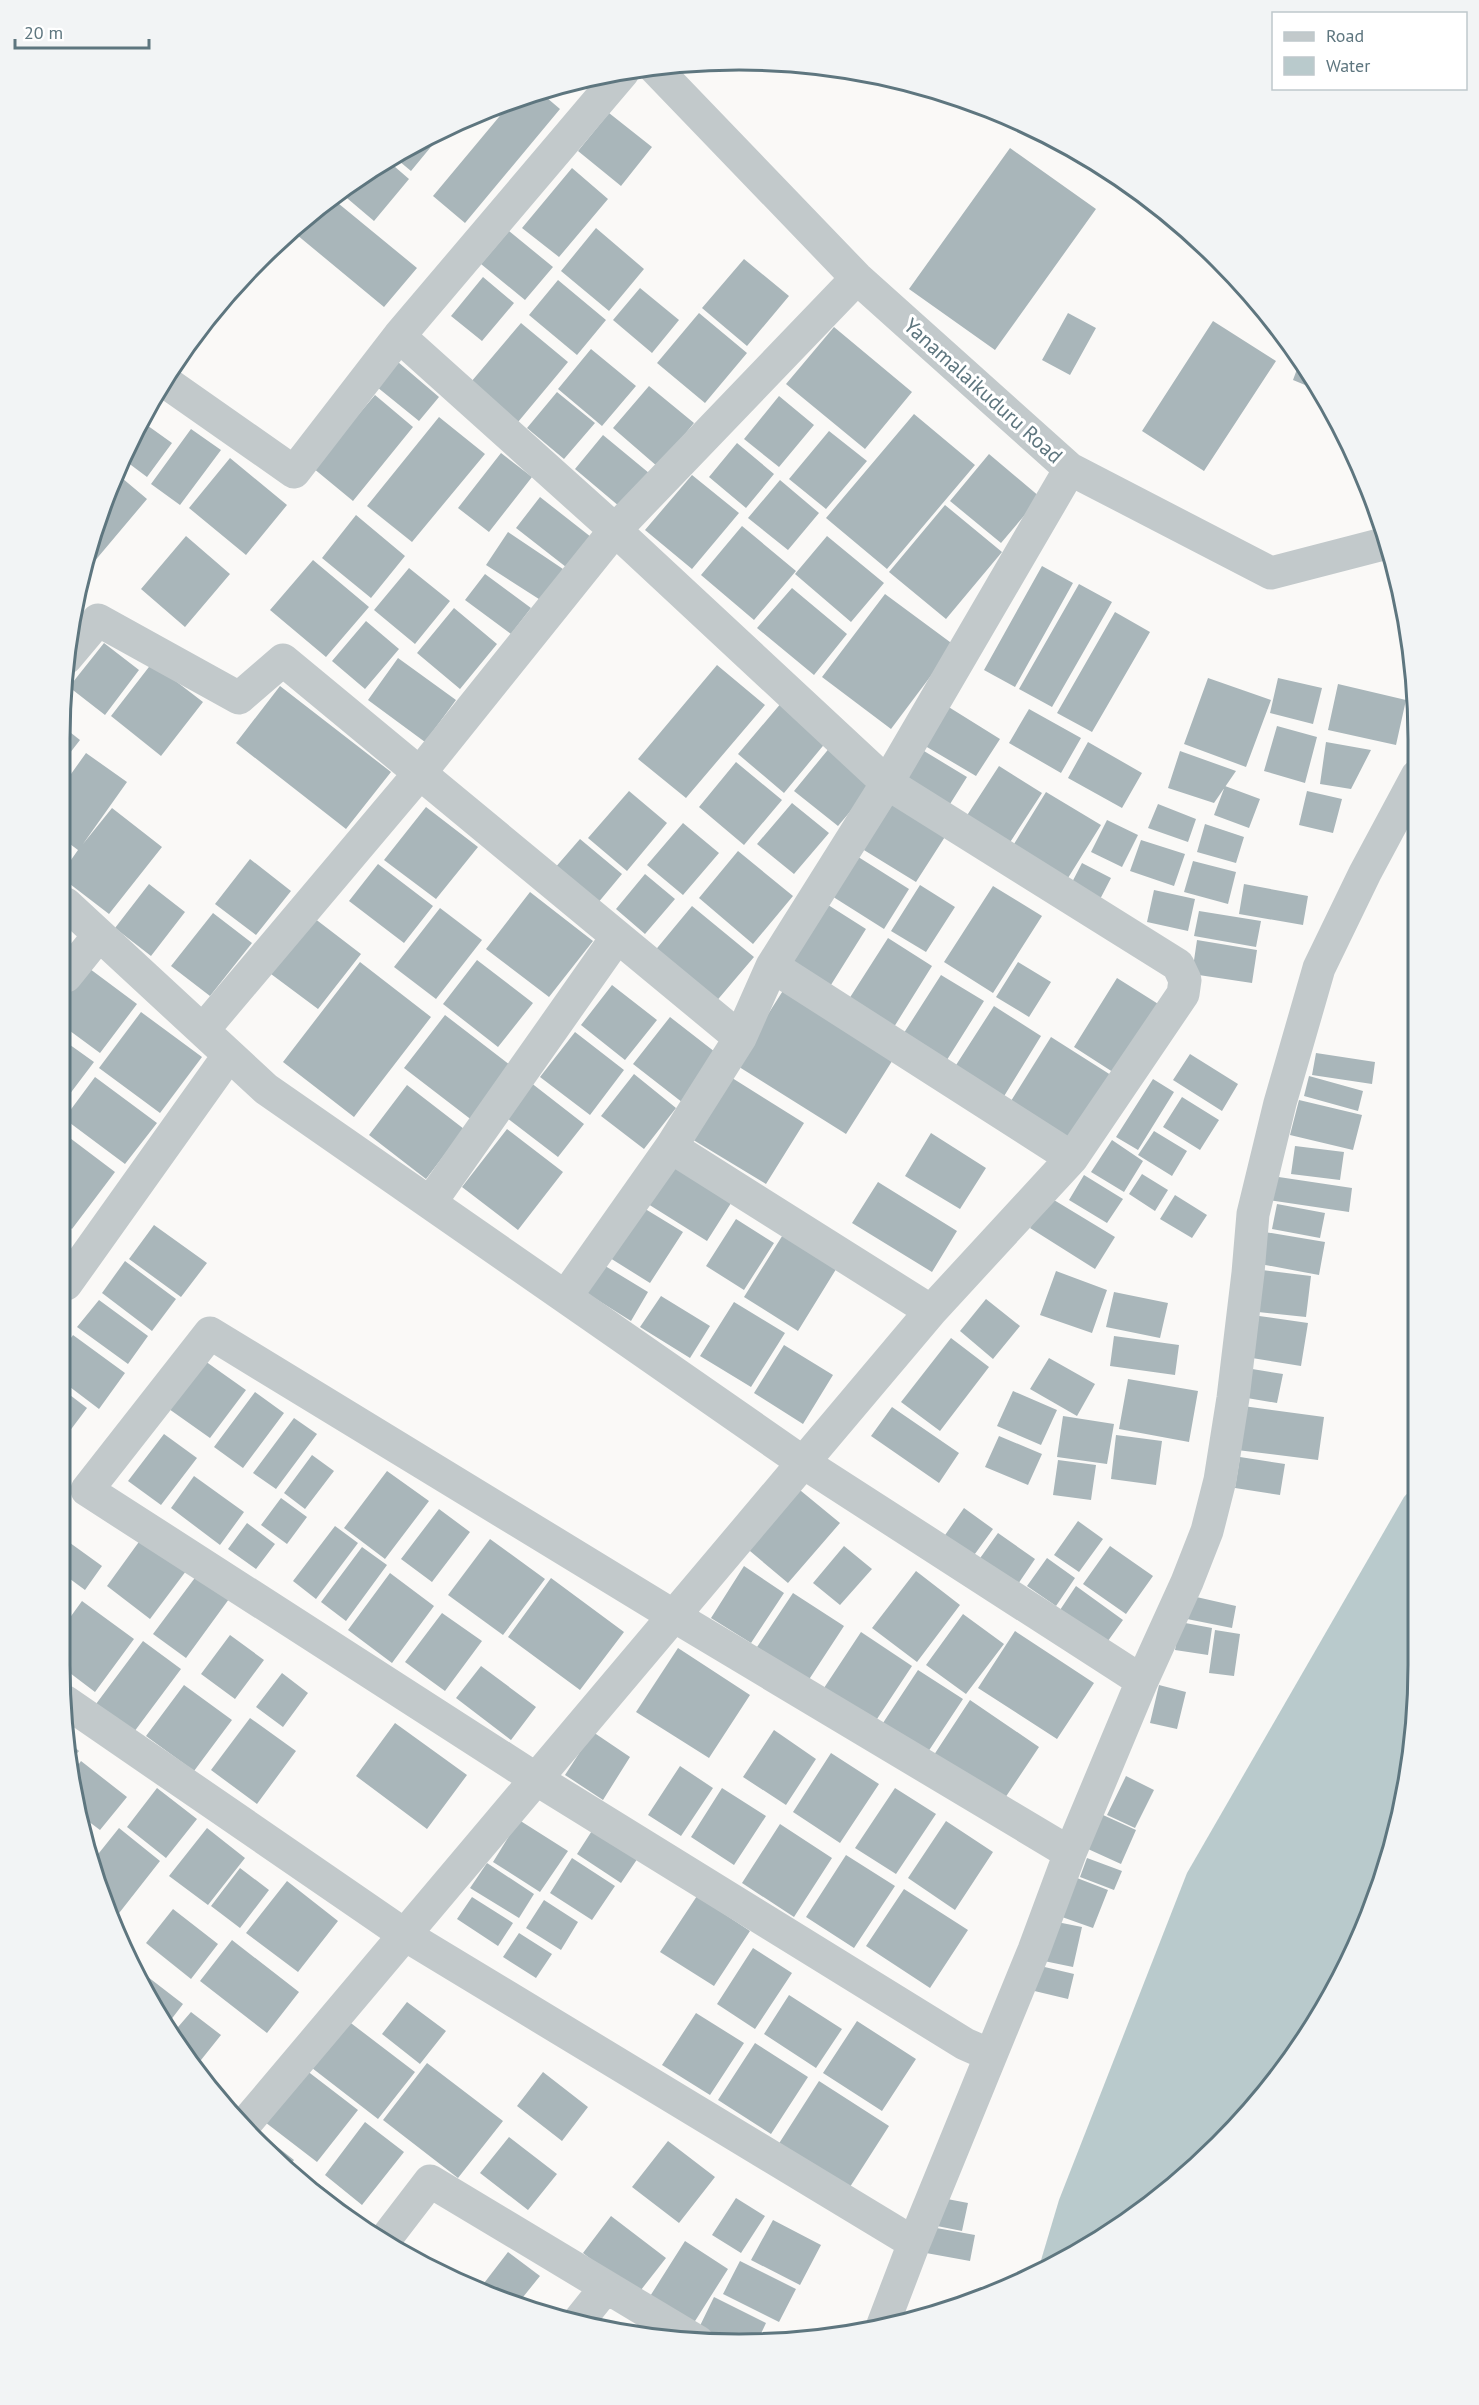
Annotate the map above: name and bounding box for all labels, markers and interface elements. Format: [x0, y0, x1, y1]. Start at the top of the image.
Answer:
scale bar [15, 12, 148, 50]
legend [1272, 12, 1467, 90]
text: 20 m [24, 21, 63, 44]
text: Road [1326, 24, 1364, 47]
text: Water [1326, 54, 1370, 77]
street label: Yanamalaikuduru Road [898, 312, 1068, 469]

